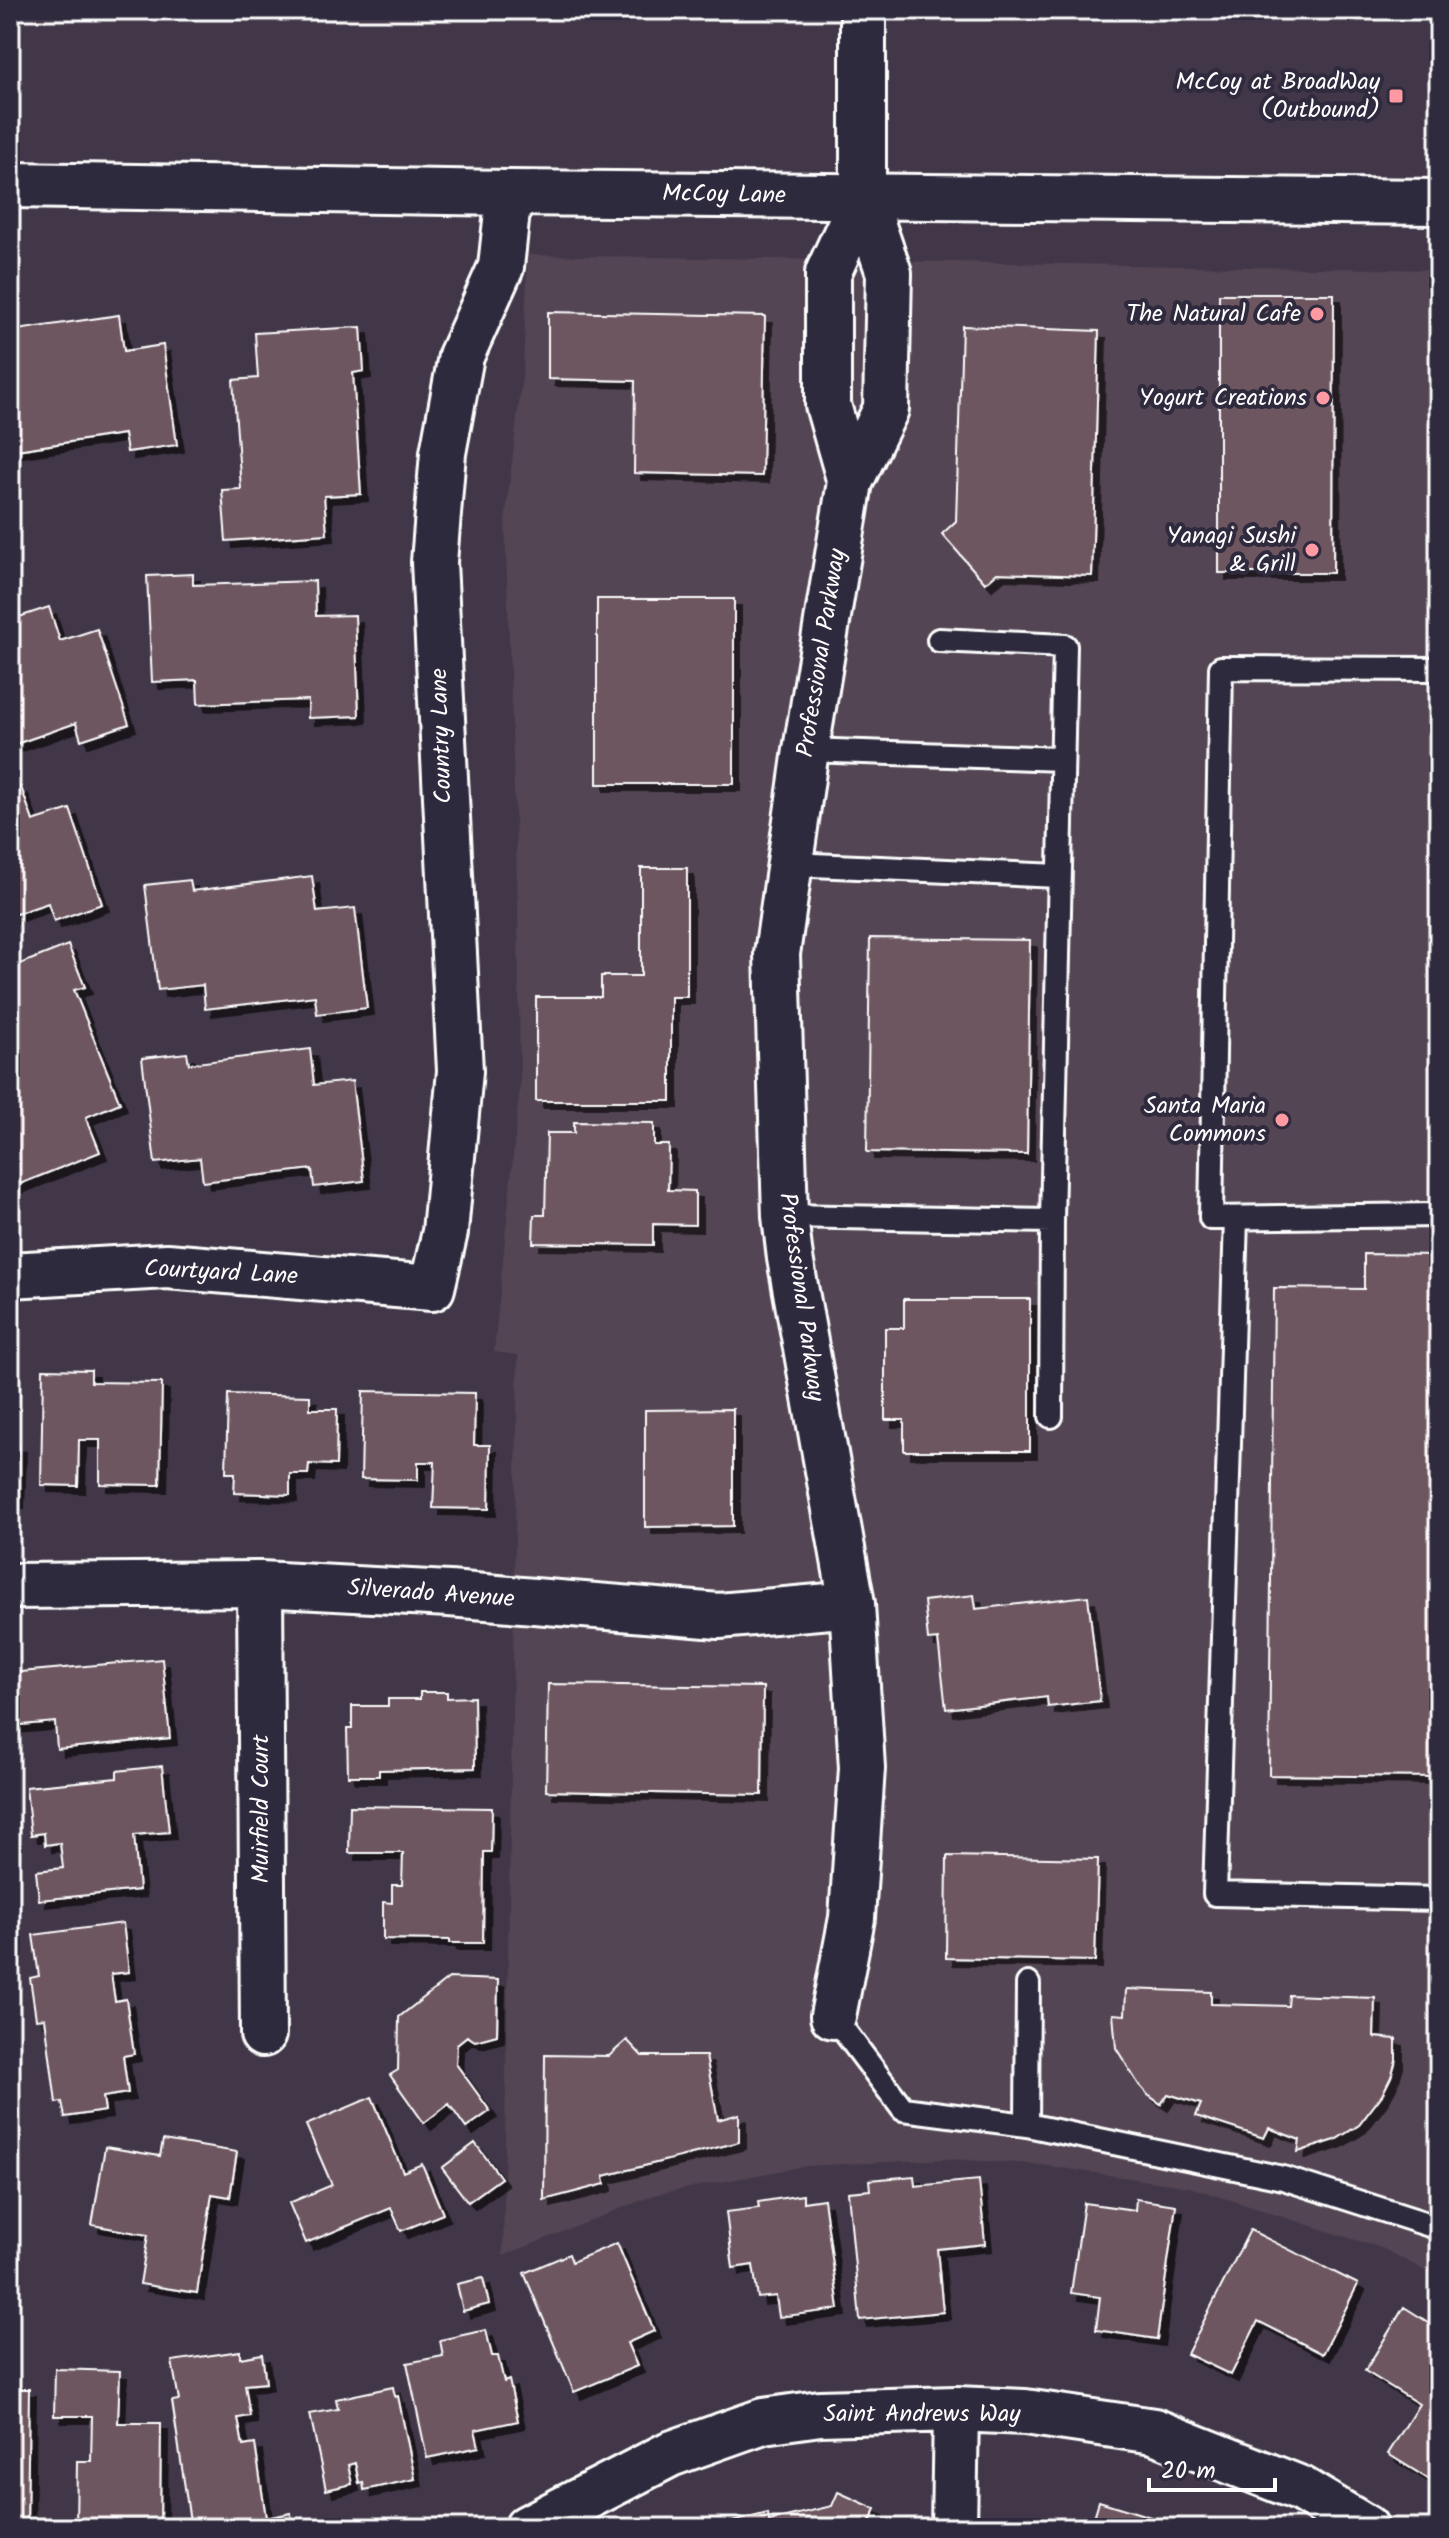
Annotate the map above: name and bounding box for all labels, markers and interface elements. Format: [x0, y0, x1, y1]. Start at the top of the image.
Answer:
place label: McCoy at BroadWay (Outbound) [1175, 63, 1381, 130]
marker: McCoy at BroadWay (Outbound) [1387, 87, 1405, 105]
street label: McCoy Lane [662, 174, 786, 216]
place label: The Natural Cafe [1126, 295, 1301, 334]
marker: The Natural Cafe [1308, 305, 1326, 323]
place label: Yogurt Creations [1139, 379, 1307, 418]
marker: Yogurt Creations [1314, 389, 1332, 407]
place label: Yanagi Sushi & Grill [1167, 517, 1297, 584]
marker: Yanagi Sushi & Grill [1303, 541, 1321, 559]
street label: Professional Parkway [786, 545, 858, 760]
street label: Country Lane [420, 667, 464, 804]
place label: Santa Maria Commons [1144, 1087, 1266, 1154]
marker: Santa Maria Commons [1273, 1111, 1291, 1129]
street label: Professional Parkway [767, 1190, 835, 1405]
street label: Courtyard Lane [143, 1249, 299, 1297]
street label: Silverado Avenue [346, 1569, 516, 1619]
street label: Muirfield Court [242, 1734, 281, 1884]
street label: Saint Andrews Way [824, 2395, 1021, 2434]
scale bar [1149, 2442, 1275, 2492]
text: 20 m [1161, 2452, 1216, 2491]

